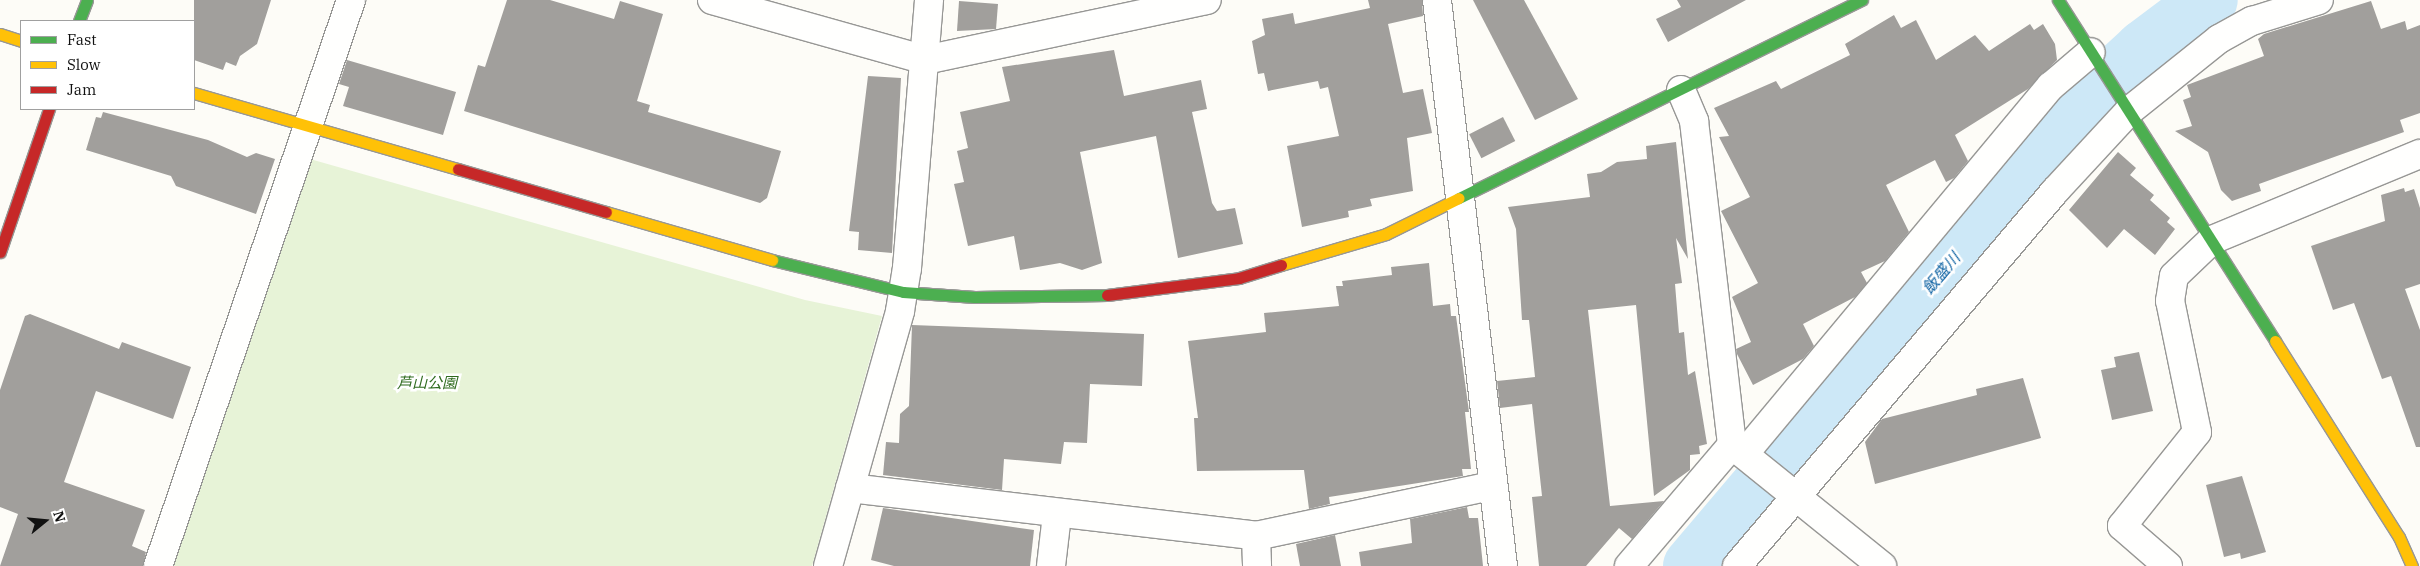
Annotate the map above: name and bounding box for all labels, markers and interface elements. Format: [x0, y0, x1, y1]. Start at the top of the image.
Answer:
legend [20, 20, 195, 110]
text: Fast [67, 30, 97, 49]
text: Slow [67, 55, 100, 74]
text: Jam [67, 80, 96, 99]
water label: 飯盛川 [1918, 248, 1964, 298]
park label: 芦山公園 [397, 374, 457, 392]
north arrow [20, 496, 70, 546]
text: N [49, 509, 70, 525]

